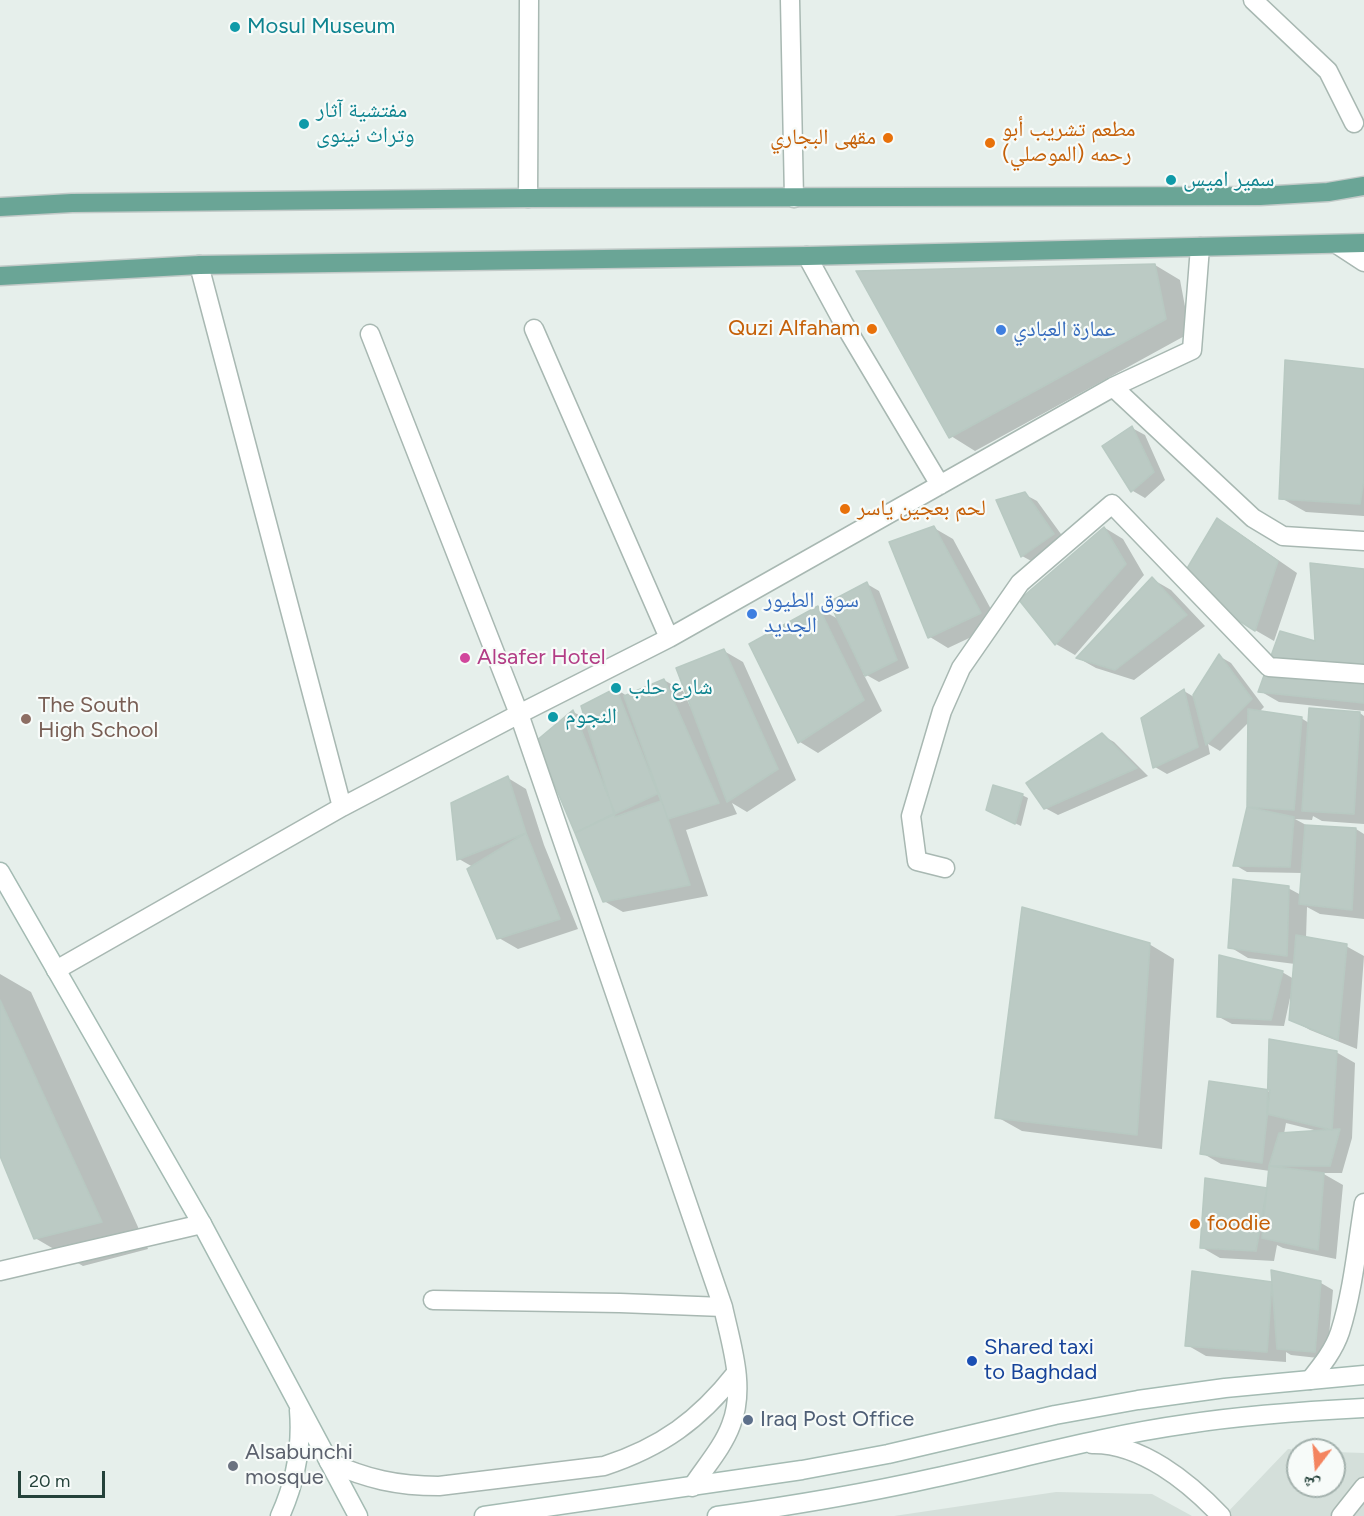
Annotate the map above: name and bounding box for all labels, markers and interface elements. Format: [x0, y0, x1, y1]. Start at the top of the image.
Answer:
place label: Mosul Museum [247, 14, 395, 40]
marker: Mosul Museum [228, 20, 242, 34]
place label: مفتشية آثار وتراث نينوى [316, 98, 415, 150]
marker: مفتشية آثار وتراث نينوى [297, 117, 311, 131]
place label: مطعم تشريب أبو رحمه (الموصلي) [1002, 117, 1136, 168]
place label: مقهى البجاري [770, 125, 876, 151]
marker: مقهى البجاري [881, 131, 895, 145]
marker: مطعم تشريب أبو رحمه (الموصلي) [983, 136, 997, 150]
place label: سمير اميس [1183, 167, 1274, 193]
marker: سمير اميس [1164, 173, 1178, 187]
place label: Quzi Alfaham [728, 316, 860, 342]
place label: عمارة العبادي [1013, 317, 1115, 343]
marker: Quzi Alfaham [865, 322, 879, 336]
marker: عمارة العبادي [994, 323, 1008, 337]
place label: لحم بعجين ياسر [857, 496, 986, 522]
marker: لحم بعجين ياسر [838, 502, 852, 516]
place label: سوق الطيور الجديد [764, 588, 859, 640]
marker: سوق الطيور الجديد [745, 607, 759, 621]
place label: Alsafer Hotel [477, 645, 606, 671]
marker: Alsafer Hotel [458, 651, 472, 665]
place label: شارع حلب [628, 675, 713, 701]
marker: شارع حلب [609, 681, 623, 695]
place label: The South High School [38, 693, 158, 744]
place label: النجوم [565, 704, 617, 730]
marker: النجوم [546, 710, 560, 724]
marker: The South High School [19, 712, 33, 726]
place label: foodie [1207, 1211, 1271, 1237]
marker: foodie [1188, 1217, 1202, 1231]
place label: Shared taxi to Baghdad [984, 1335, 1097, 1386]
marker: Shared taxi to Baghdad [965, 1354, 979, 1368]
place label: Iraq Post Office [760, 1407, 914, 1433]
marker: Iraq Post Office [741, 1413, 755, 1427]
north arrow [1286, 1438, 1346, 1498]
place label: Alsabunchi mosque [245, 1440, 353, 1492]
scale bar [21, 1459, 108, 1497]
marker: Alsabunchi mosque [226, 1459, 240, 1473]
text: 20 m [29, 1470, 70, 1492]
text: ش [1301, 1472, 1322, 1495]

